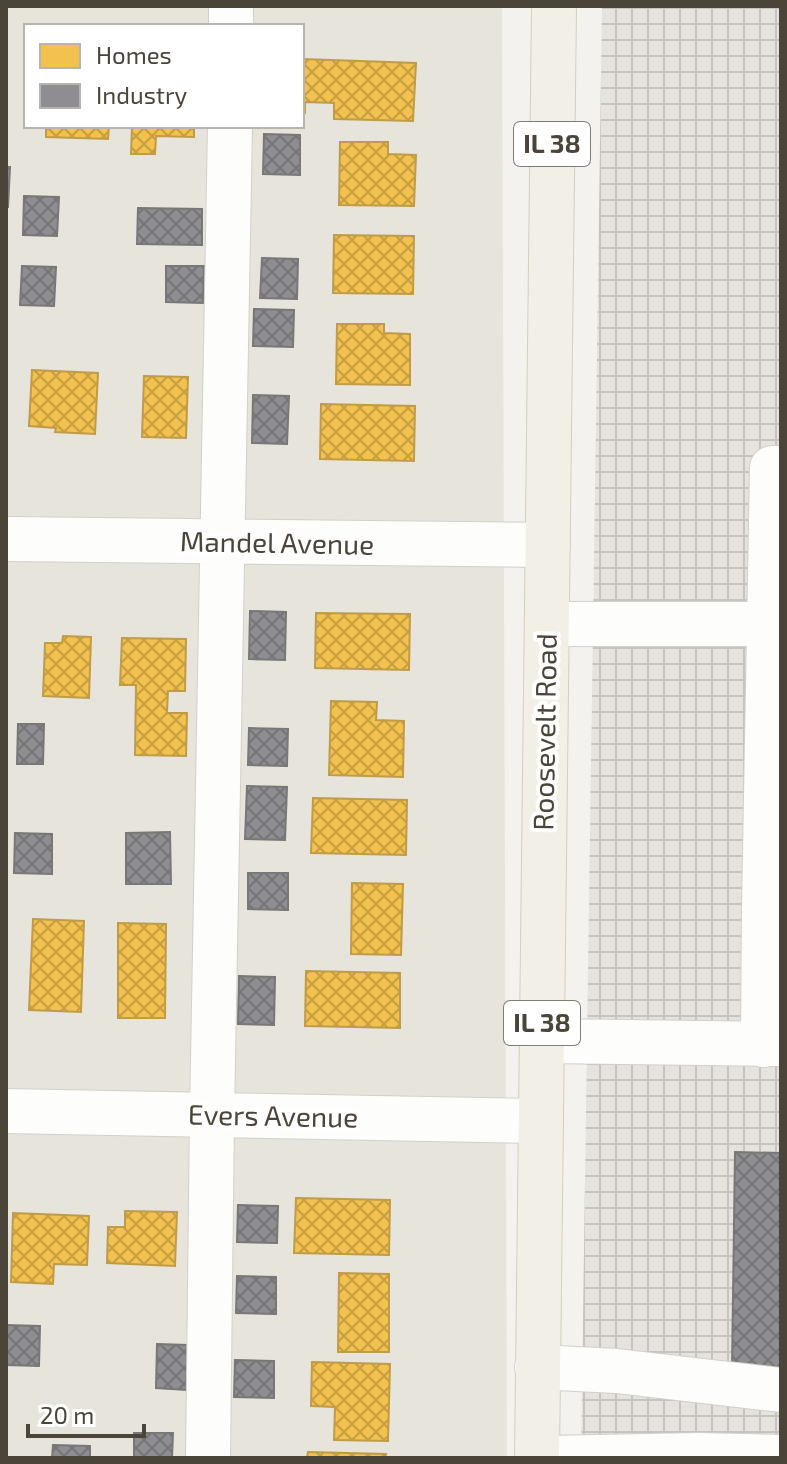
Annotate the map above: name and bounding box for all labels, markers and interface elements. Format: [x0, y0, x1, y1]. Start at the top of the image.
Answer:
legend [24, 24, 304, 128]
text: Homes [96, 40, 172, 69]
text: Industry [96, 80, 188, 109]
road number: IL 38 [514, 122, 590, 166]
street label: Mandel Avenue [180, 523, 374, 561]
street label: Roosevelt Road [525, 633, 563, 831]
road number: IL 38 [504, 1001, 580, 1045]
street label: Evers Avenue [188, 1097, 358, 1133]
scale bar [28, 1388, 144, 1438]
text: 20 m [40, 1400, 94, 1429]

